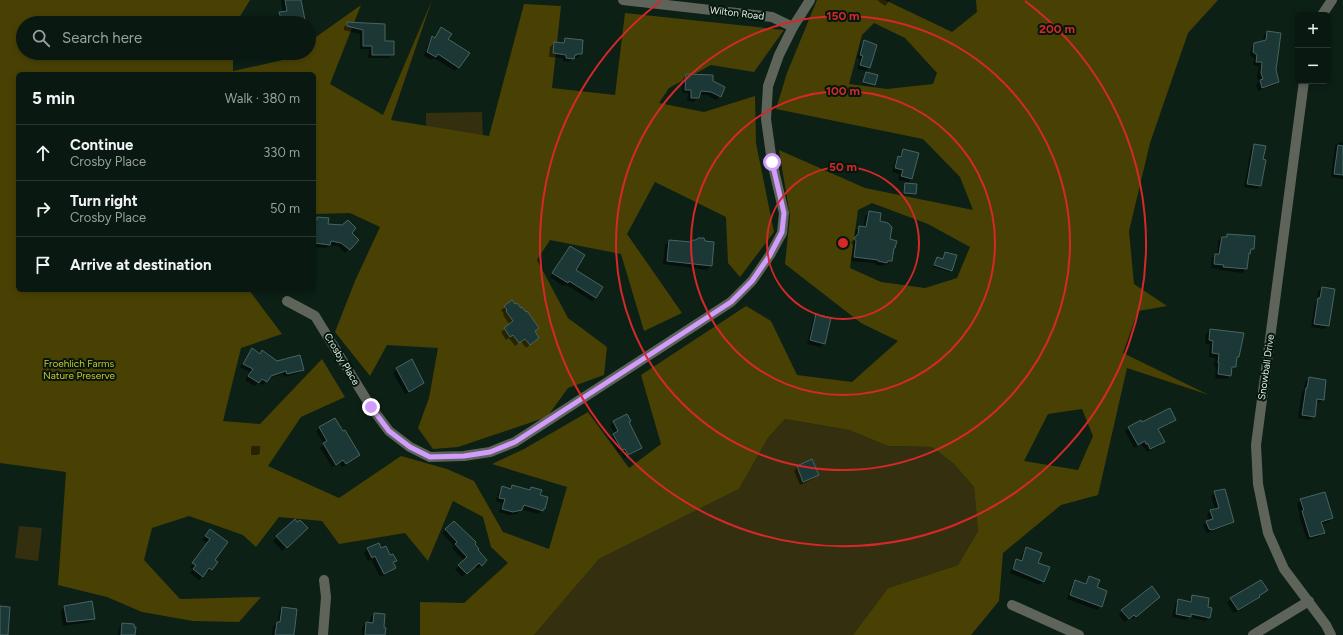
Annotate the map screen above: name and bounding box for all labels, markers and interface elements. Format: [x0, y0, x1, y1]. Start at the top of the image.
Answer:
street label: Wilton Road [709, 3, 765, 23]
text: 150 m [826, 9, 860, 23]
map controls [1295, 12, 1331, 84]
button: + [1295, 12, 1331, 48]
search box [16, 16, 316, 60]
text: 200 m [1039, 22, 1075, 36]
icon: search [30, 27, 52, 49]
text: Search here [62, 29, 142, 47]
button: − [1295, 48, 1331, 84]
text: 100 m [826, 84, 860, 98]
text: 5 min [32, 88, 75, 108]
text: Walk · 380 m [225, 91, 300, 106]
text: Continue [70, 136, 133, 154]
icon: ahead [32, 142, 54, 164]
text: 330 m [263, 145, 300, 160]
route start [763, 153, 781, 171]
text: Crosby Place [70, 154, 146, 169]
text: 50 m [829, 160, 857, 174]
text: Turn right [70, 192, 138, 210]
icon: right [32, 198, 54, 220]
text: 50 m [270, 201, 300, 216]
text: Crosby Place [70, 210, 146, 225]
centre of rings [836, 236, 850, 250]
icon: arrive [32, 254, 54, 276]
text: Arrive at destination [70, 256, 211, 274]
street label: Crosby Place [321, 331, 363, 388]
street label: Snowball Drive [1255, 333, 1277, 401]
park label: Froehlich Farms Nature Preserve [43, 357, 116, 382]
route end [362, 398, 380, 416]

